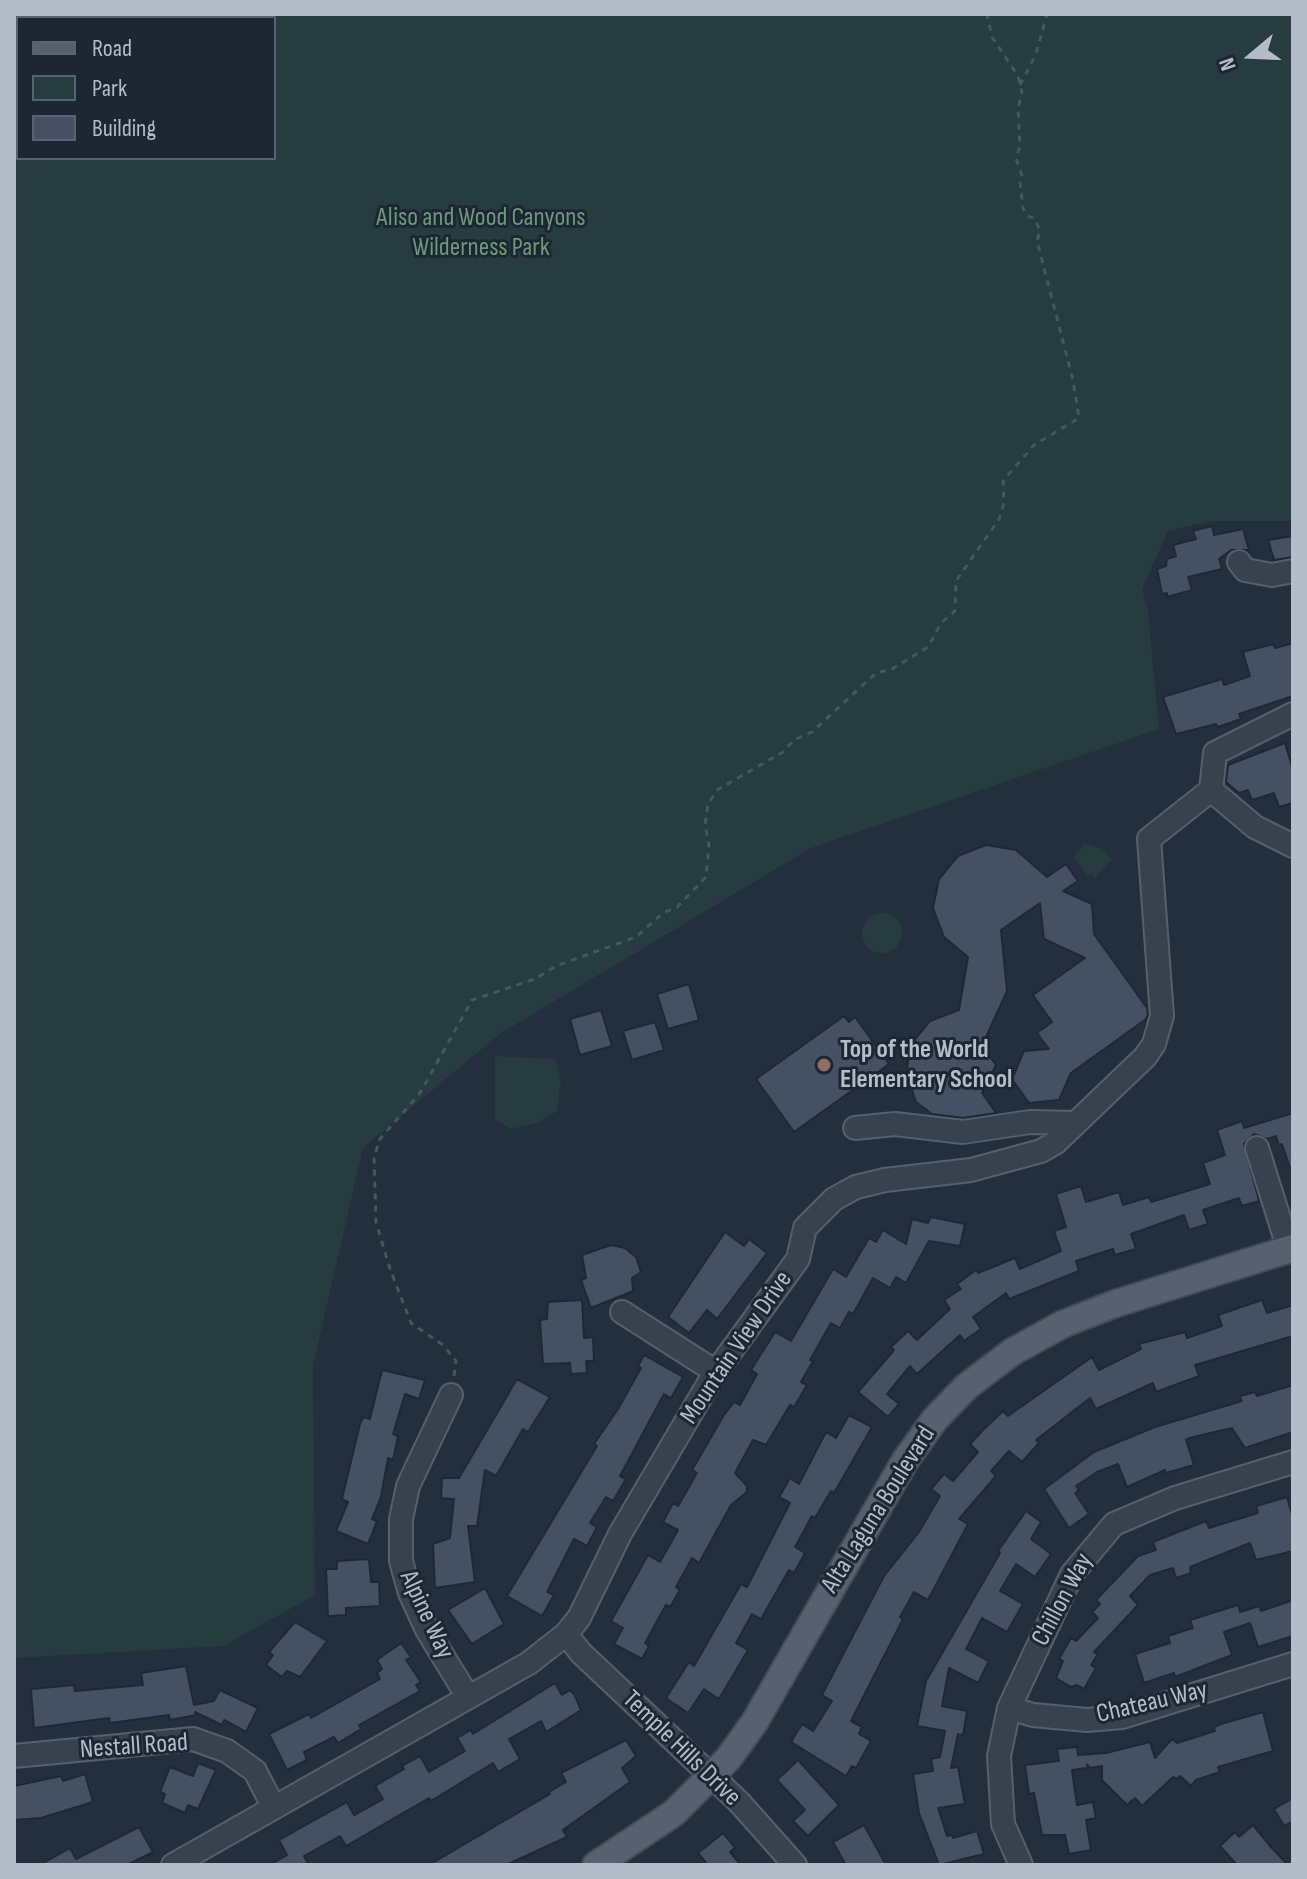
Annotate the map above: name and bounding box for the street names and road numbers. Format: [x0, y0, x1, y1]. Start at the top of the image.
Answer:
street label: Mountain View Drive [674, 1266, 800, 1430]
street label: Alta Laguna Boulevard [815, 1421, 943, 1599]
street label: Chillon Way [1026, 1548, 1100, 1652]
street label: Alpine Way [392, 1566, 460, 1664]
street label: Chateau Way [1093, 1675, 1211, 1731]
street label: Temple Hills Drive [615, 1685, 747, 1813]
street label: Nestall Road [79, 1728, 189, 1766]

